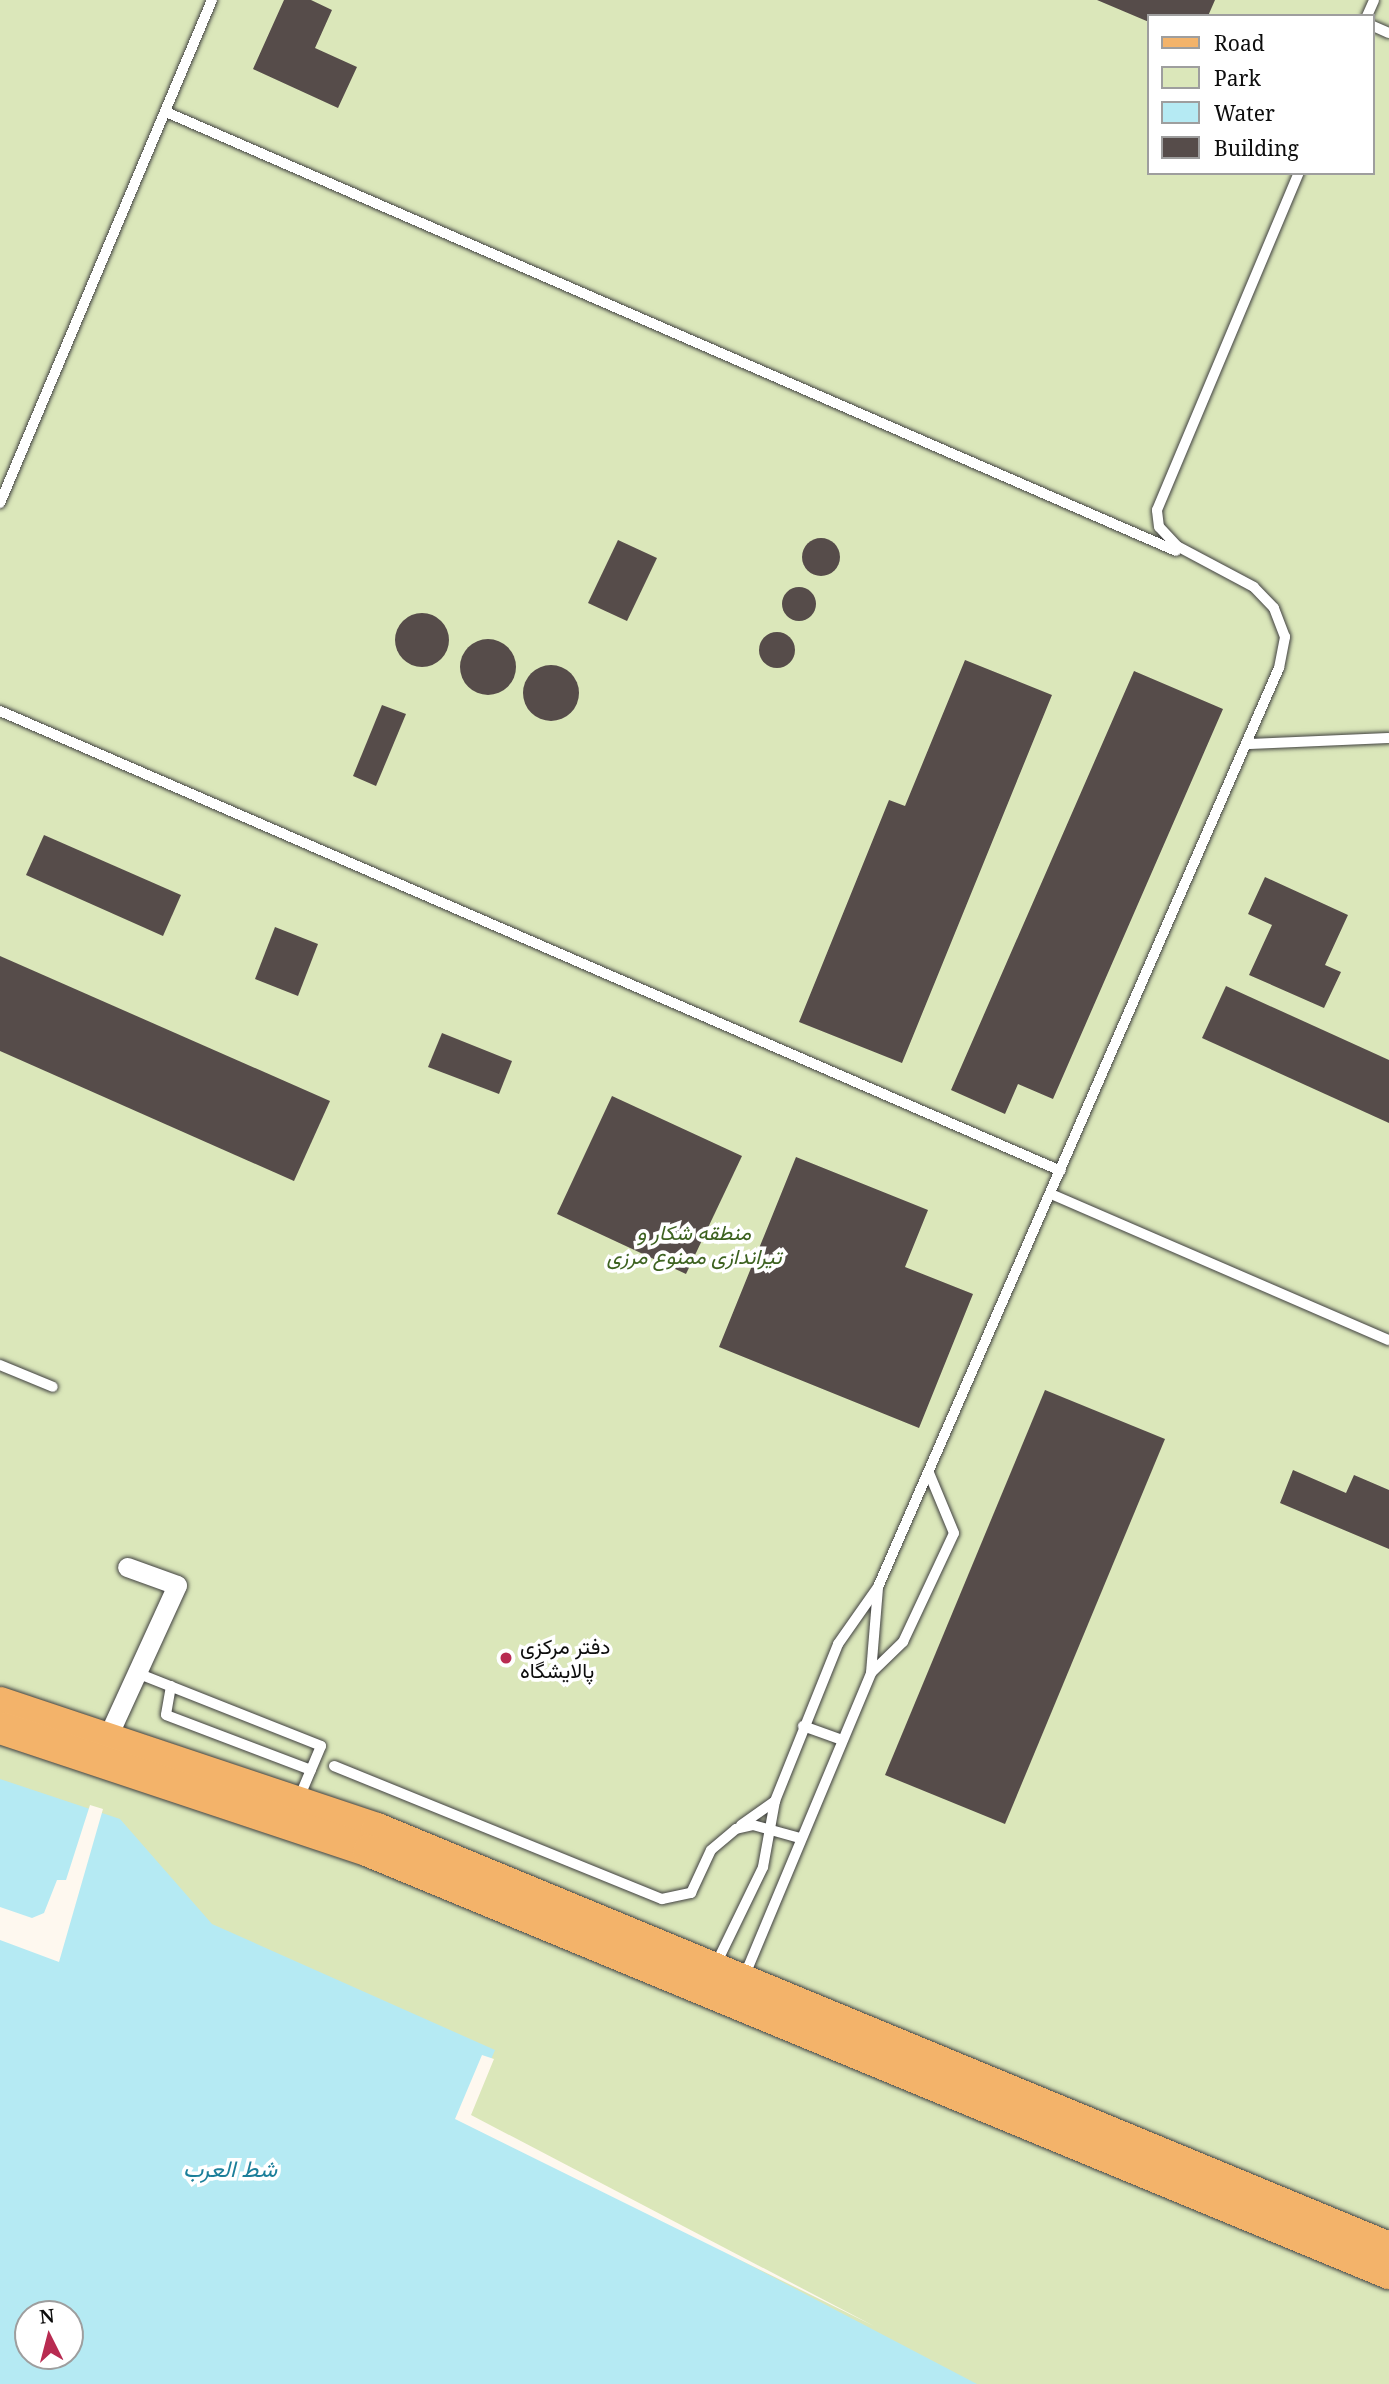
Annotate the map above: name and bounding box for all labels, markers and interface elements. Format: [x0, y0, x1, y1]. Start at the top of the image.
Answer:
legend [1148, 14, 1375, 175]
text: Road [1214, 29, 1265, 57]
text: Park [1214, 64, 1261, 92]
text: Water [1214, 99, 1275, 127]
text: Building [1214, 134, 1299, 162]
park label: منطقه شکار و تیراندازی ممنوع مرزی [607, 1219, 781, 1269]
place label: دفتر مرکزی پالایشگاه [520, 1633, 610, 1683]
marker: دفتر مرکزی پالایشگاه [498, 1650, 514, 1666]
water label: شط العرب [183, 2154, 277, 2182]
north arrow [14, 2300, 84, 2370]
text: N [38, 2302, 56, 2330]

